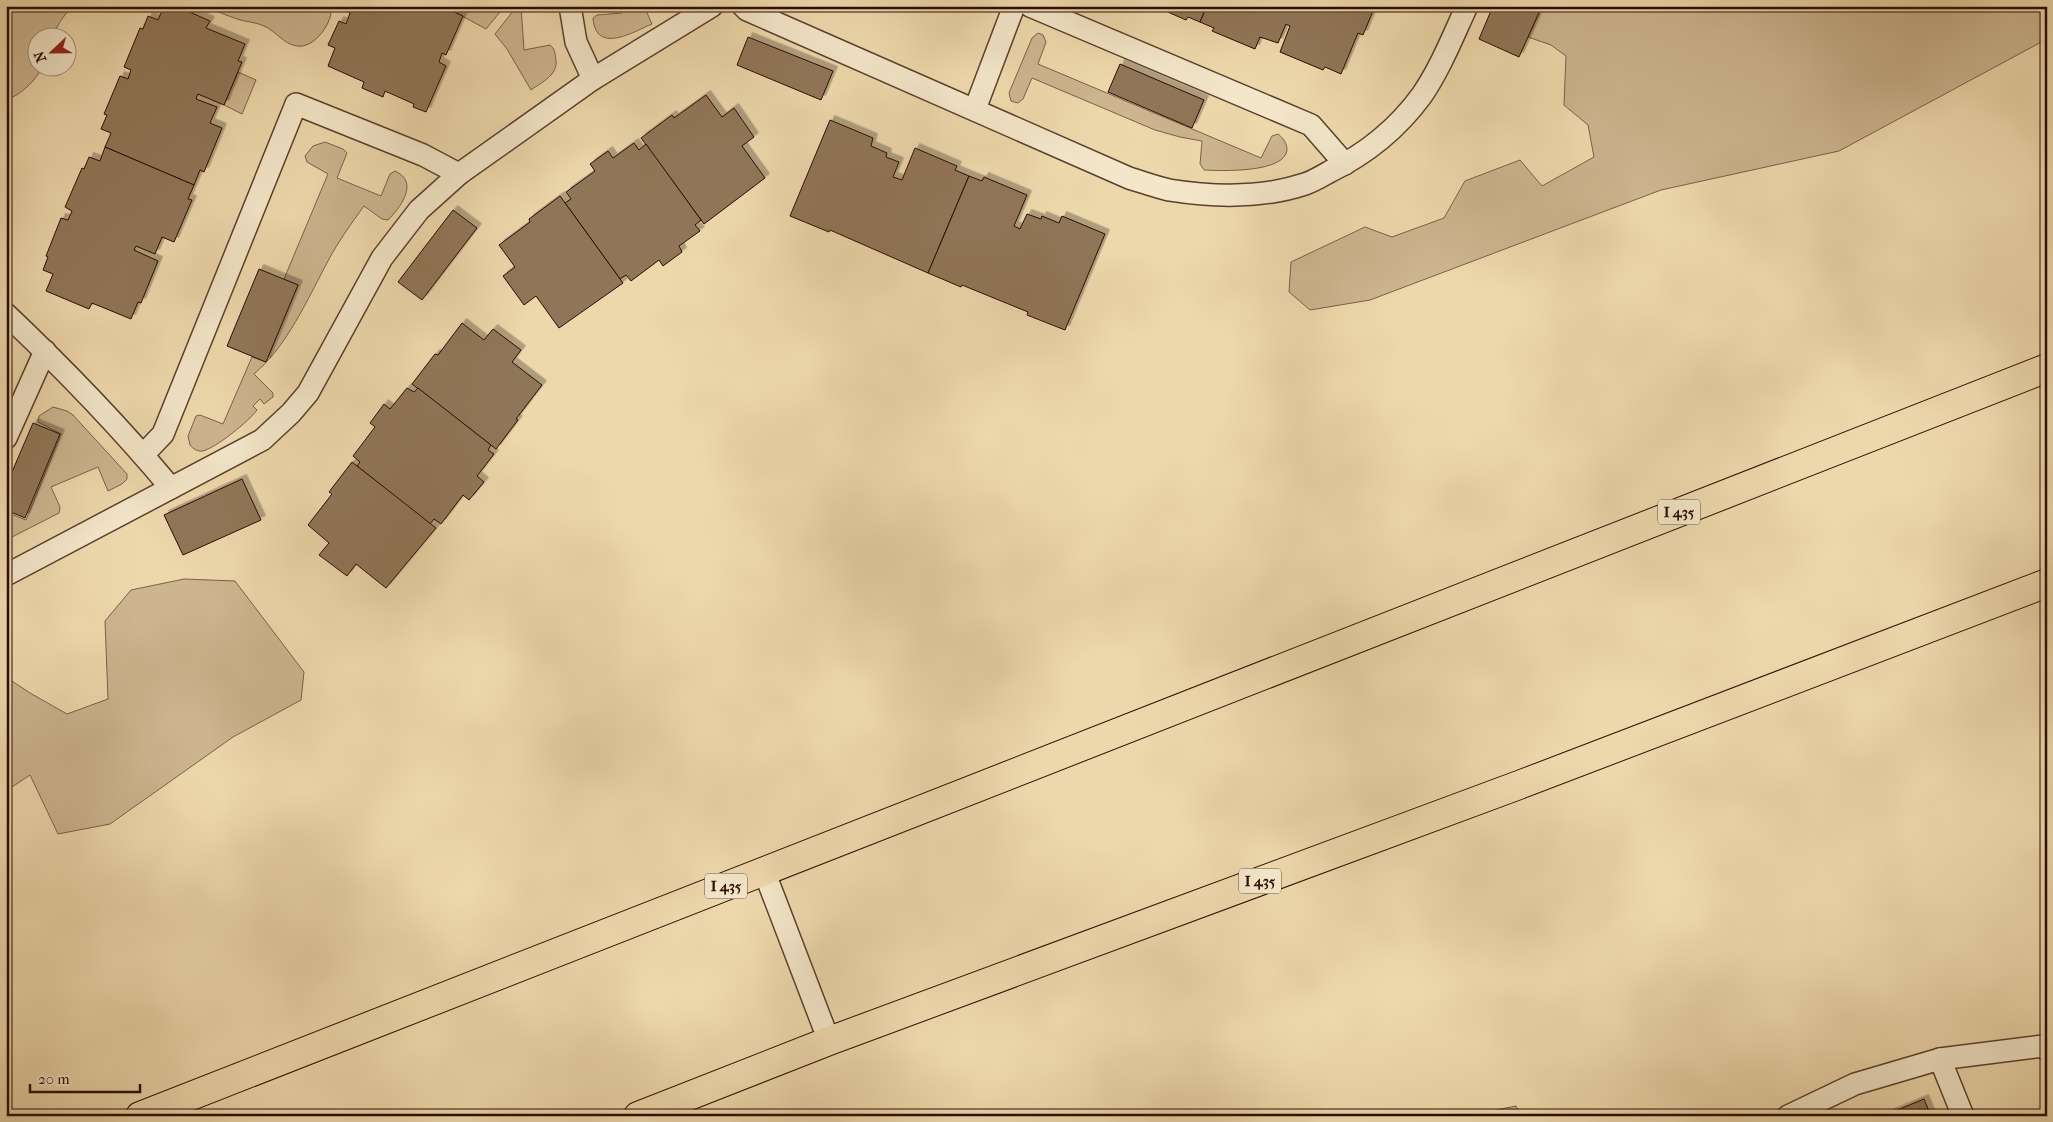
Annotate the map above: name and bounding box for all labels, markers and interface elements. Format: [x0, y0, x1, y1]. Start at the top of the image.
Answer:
north arrow [28, 28, 78, 78]
text: N [30, 48, 50, 65]
road number: I 435 [1658, 500, 1700, 524]
road number: I 435 [1239, 868, 1281, 894]
road number: I 435 [705, 874, 747, 898]
scale bar [30, 1062, 140, 1094]
text: 20 m [38, 1070, 70, 1088]

